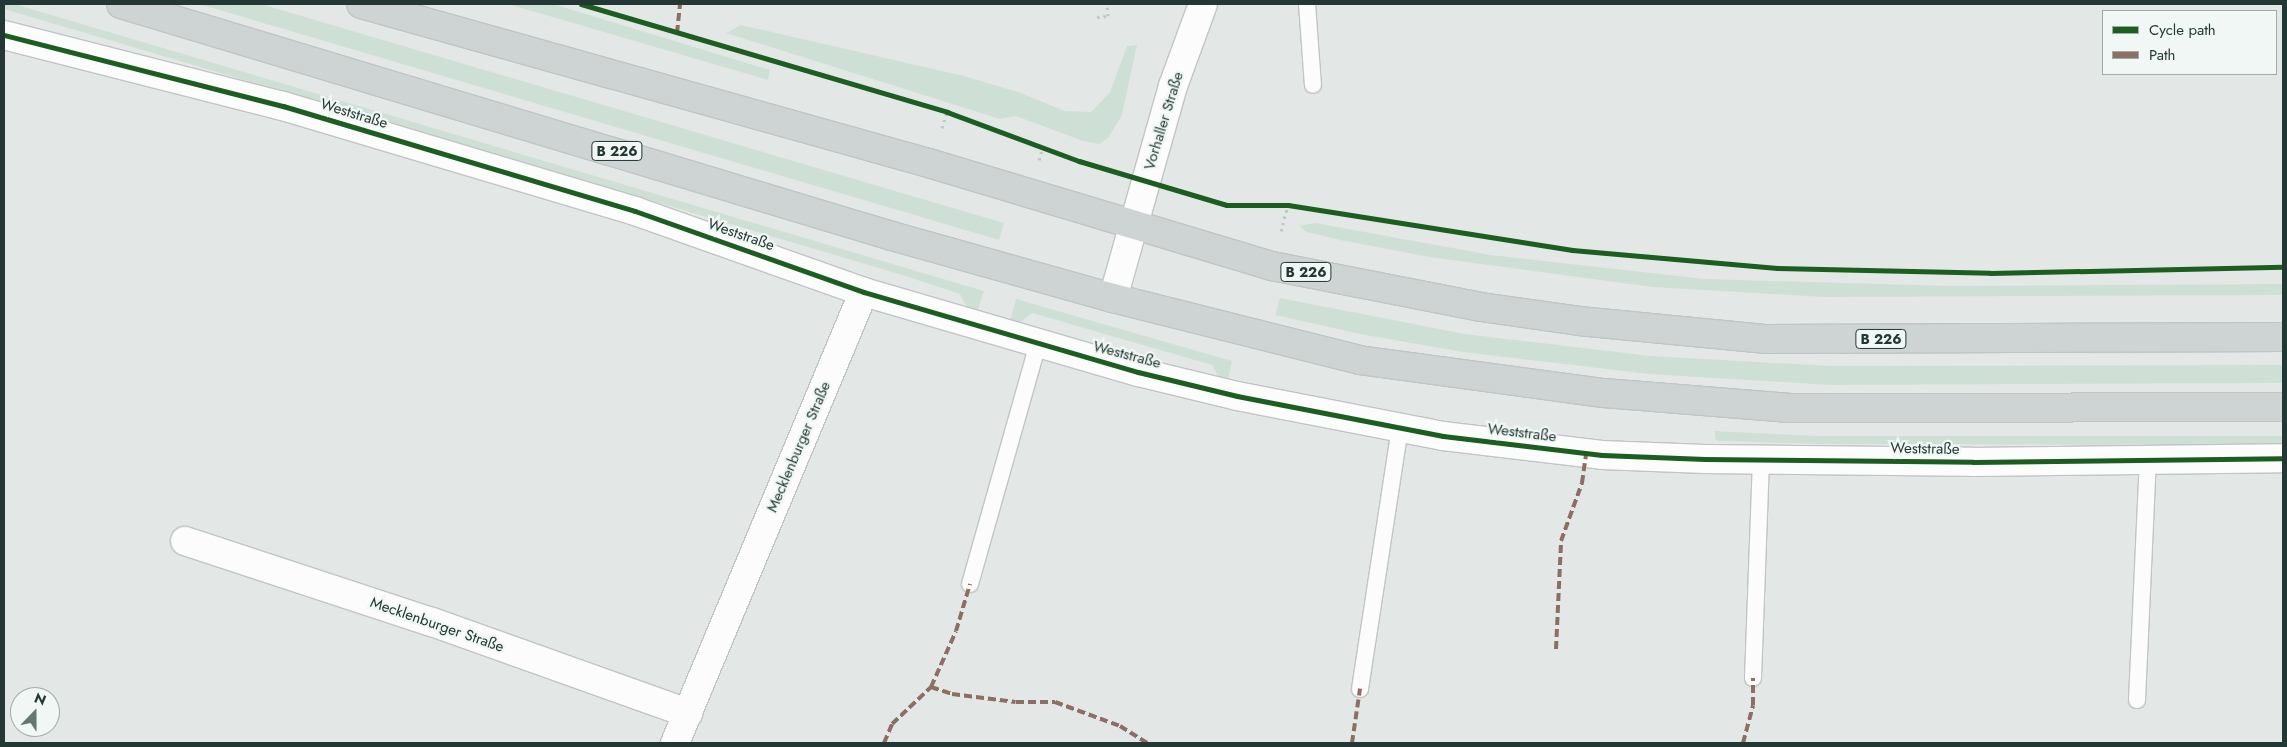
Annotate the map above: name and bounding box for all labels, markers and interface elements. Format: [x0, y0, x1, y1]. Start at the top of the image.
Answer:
legend [2102, 10, 2277, 75]
text: Cycle path [2149, 19, 2216, 41]
text: Path [2149, 44, 2175, 66]
street label: Vorhaller Straße [1141, 70, 1187, 172]
street label: Weststraße [318, 95, 390, 133]
road number: B 226 [591, 140, 643, 162]
street label: Weststraße [705, 215, 777, 255]
road number: B 226 [1280, 260, 1332, 284]
road number: B 226 [1855, 328, 1907, 350]
street label: Weststraße [1091, 337, 1163, 373]
street label: Mecklenburger Straße [763, 379, 835, 515]
street label: Weststraße [1487, 420, 1557, 446]
street label: Weststraße [1890, 439, 1960, 459]
street label: Mecklenburger Straße [368, 594, 506, 656]
north arrow [10, 687, 60, 737]
text: N [31, 688, 49, 710]

